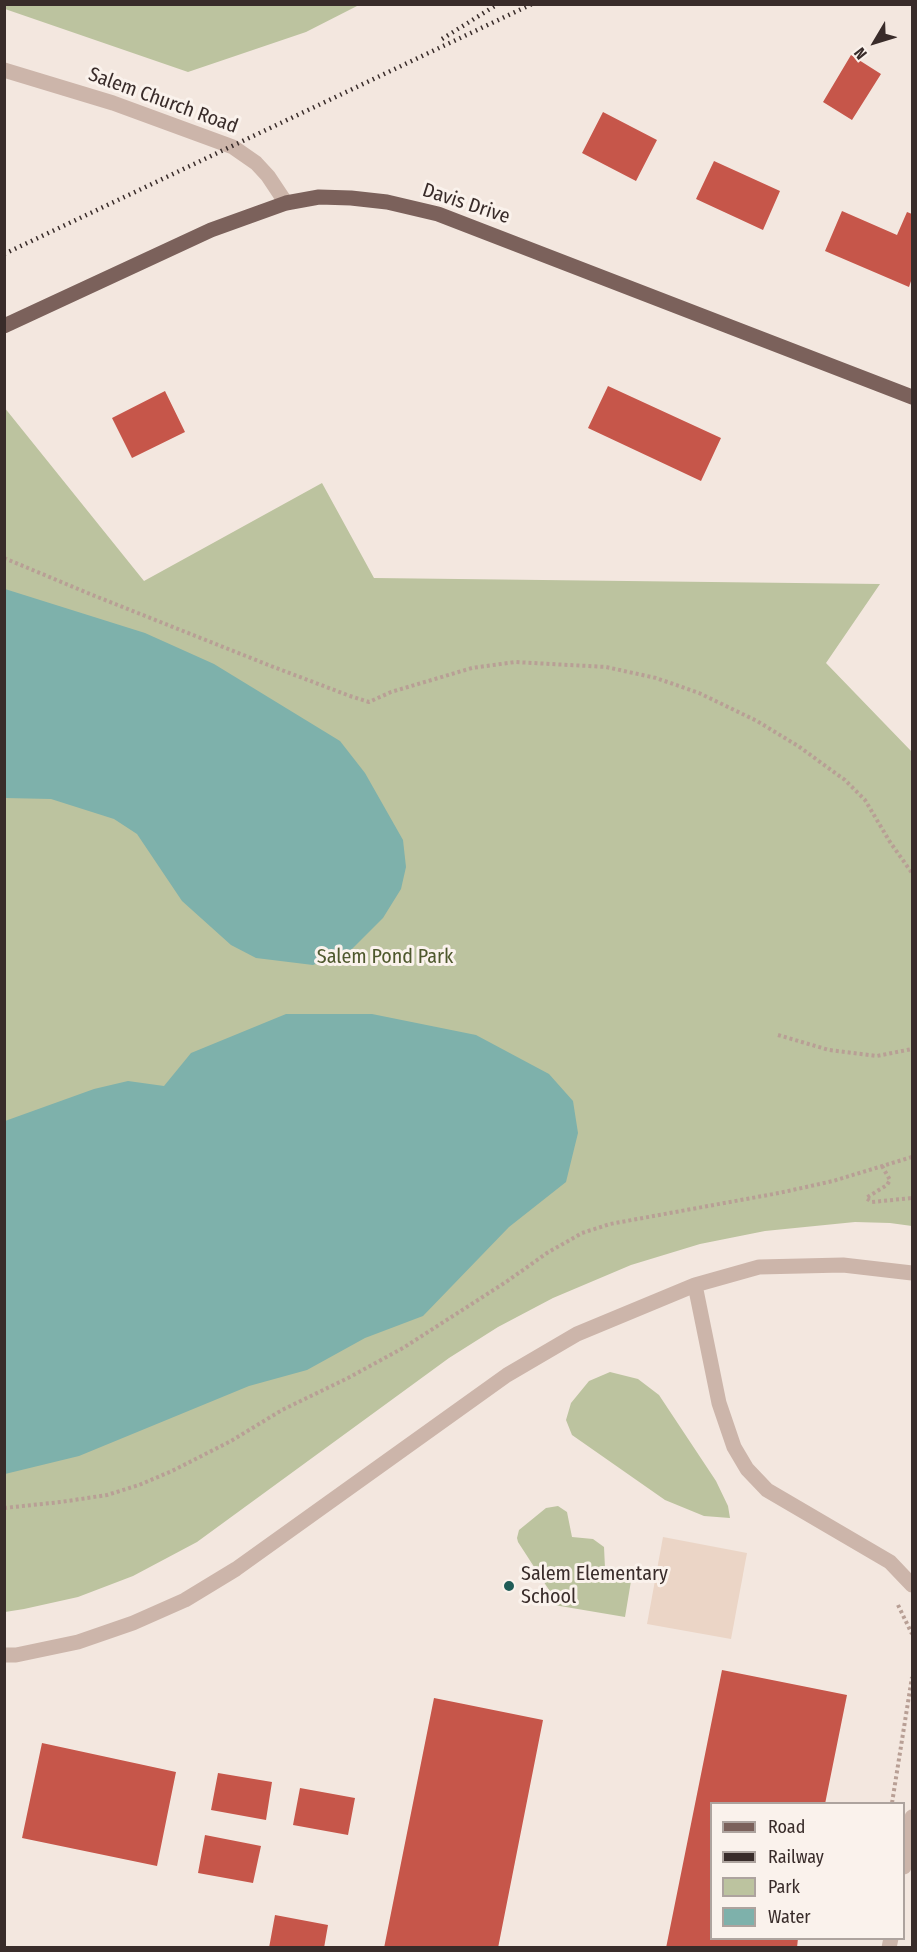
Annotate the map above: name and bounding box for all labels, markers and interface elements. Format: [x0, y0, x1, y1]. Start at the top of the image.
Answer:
north arrow [845, 12, 905, 72]
text: N [850, 44, 871, 63]
street label: Salem Church Road [85, 63, 241, 139]
street label: Davis Drive [419, 179, 513, 229]
park label: Salem Pond Park [317, 945, 453, 969]
place label: Salem Elementary School [521, 1562, 668, 1609]
marker: Salem Elementary School [502, 1579, 516, 1593]
legend [710, 1802, 905, 1940]
text: Road [768, 1816, 805, 1838]
text: Railway [768, 1846, 824, 1868]
text: Park [768, 1876, 800, 1898]
text: Water [768, 1906, 811, 1928]

